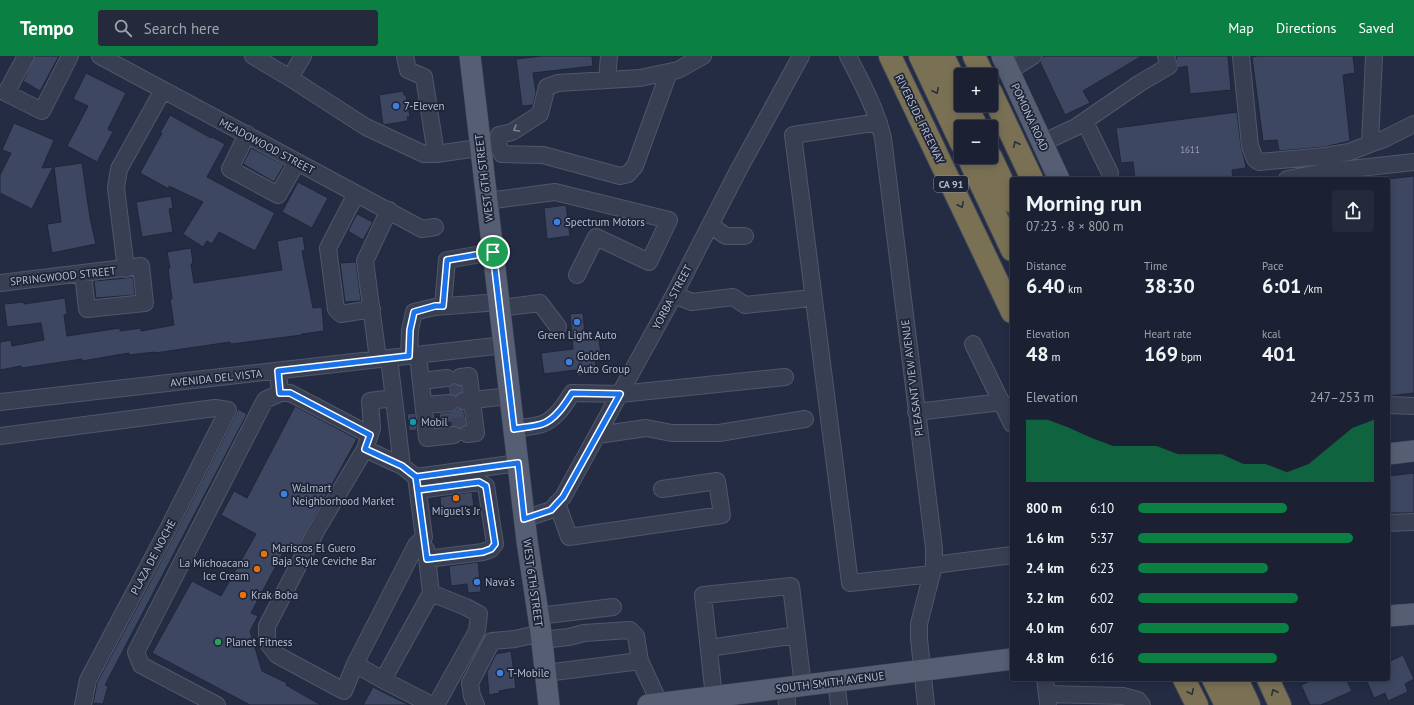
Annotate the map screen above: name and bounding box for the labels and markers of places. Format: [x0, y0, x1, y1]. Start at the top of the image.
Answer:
place label: 7-Eleven [404, 99, 445, 113]
marker: 7-Eleven [391, 101, 401, 111]
place label: Spectrum Motors [565, 215, 645, 229]
marker: Spectrum Motors [552, 217, 562, 227]
pin [476, 235, 510, 269]
marker: Green Light Auto [572, 317, 582, 327]
place label: Green Light Auto [537, 328, 617, 342]
place label: Golden Auto Group [577, 349, 630, 376]
marker: Golden Auto Group [564, 357, 574, 367]
place label: Mobil [421, 415, 448, 429]
marker: Mobil [408, 417, 418, 427]
place label: Walmart Neighborhood Market [292, 481, 395, 508]
marker: Walmart Neighborhood Market [279, 489, 289, 499]
marker: Miguel's Jr [451, 493, 461, 503]
place label: Miguel's Jr [432, 504, 481, 518]
place label: Mariscos El Guero Baja Style Ceviche Bar [272, 541, 377, 568]
marker: Mariscos El Guero Baja Style Ceviche Bar [259, 549, 269, 559]
place label: La Michoacana Ice Cream [179, 556, 249, 583]
marker: La Michoacana Ice Cream [252, 564, 262, 574]
place label: Nava's [485, 575, 515, 589]
marker: Nava's [472, 577, 482, 587]
place label: Krak Boba [251, 588, 298, 602]
marker: Krak Boba [238, 590, 248, 600]
place label: Planet Fitness [226, 635, 293, 649]
marker: Planet Fitness [213, 637, 223, 647]
place label: T-Mobile [508, 666, 550, 680]
marker: T-Mobile [495, 668, 505, 678]

